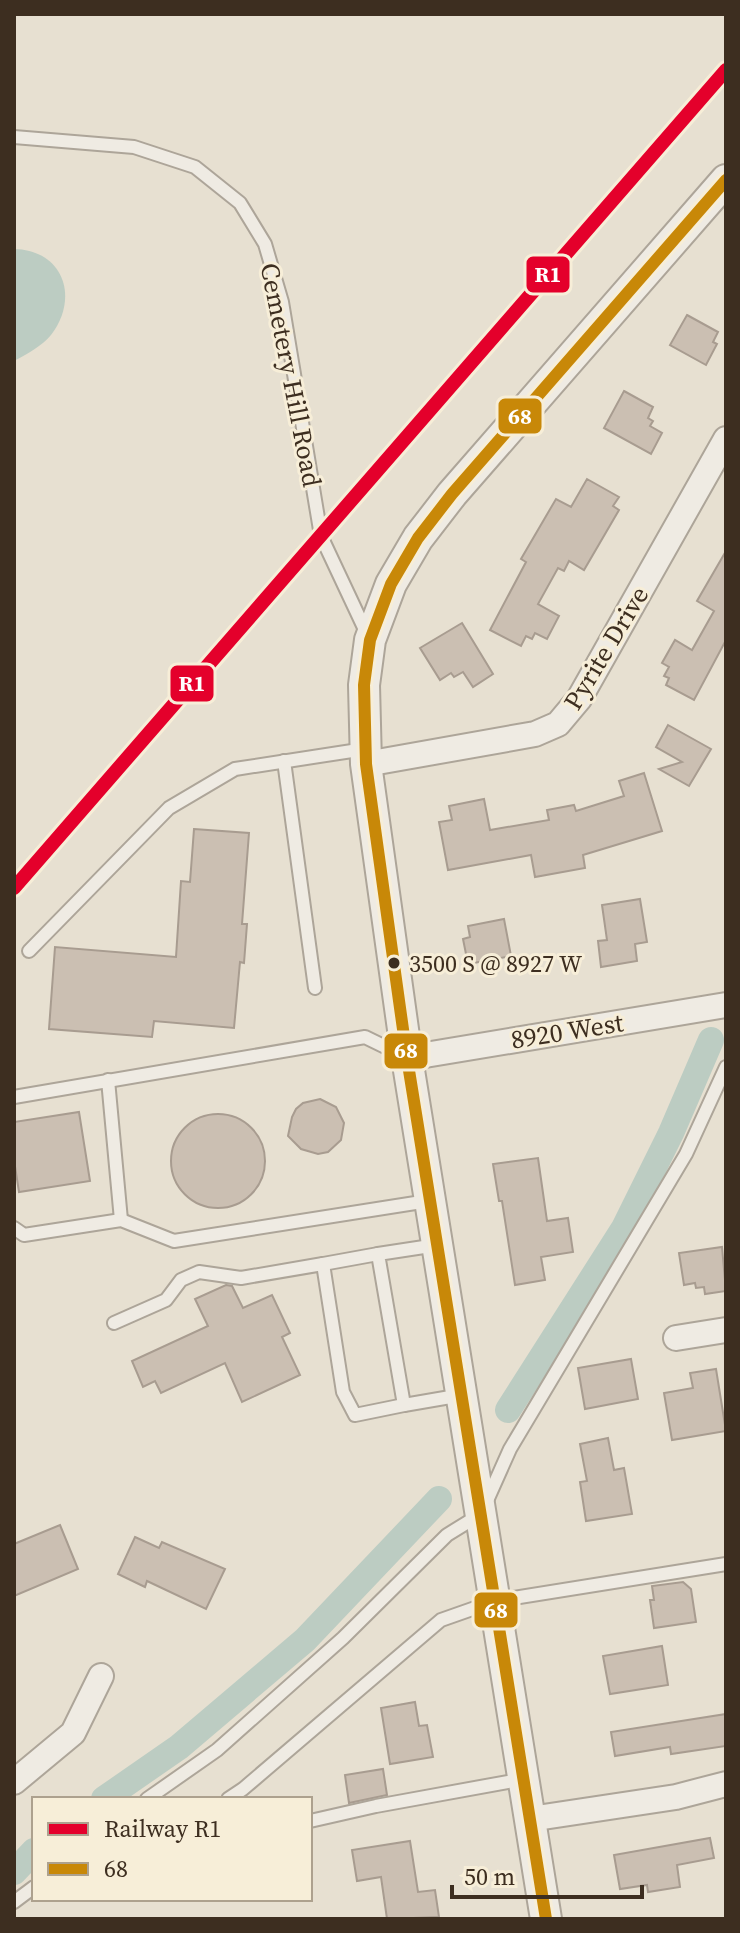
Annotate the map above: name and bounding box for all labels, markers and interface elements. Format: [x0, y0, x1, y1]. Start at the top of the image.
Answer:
line badge: R1 [525, 255, 571, 294]
text: R1 [535, 259, 561, 289]
street label: Cemetery Hill Road [252, 260, 330, 490]
line badge: 68 [497, 397, 543, 435]
text: 68 [508, 401, 532, 431]
street label: Pyrite Drive [555, 579, 657, 717]
line badge: R1 [169, 664, 215, 703]
text: R1 [179, 668, 205, 698]
place label: 3500 S @ 8927 W [409, 947, 582, 980]
marker: 3500 S @ 8927 W [386, 955, 402, 971]
street label: 8920 West [508, 1004, 626, 1058]
line badge: 68 [383, 1032, 429, 1070]
text: 68 [394, 1035, 418, 1065]
line badge: 68 [473, 1591, 519, 1629]
text: 68 [484, 1595, 508, 1625]
legend [32, 1797, 312, 1901]
text: Railway R1 [104, 1812, 221, 1845]
scale bar [452, 1849, 642, 1899]
text: 68 [104, 1852, 128, 1885]
text: 50 m [464, 1860, 515, 1893]

